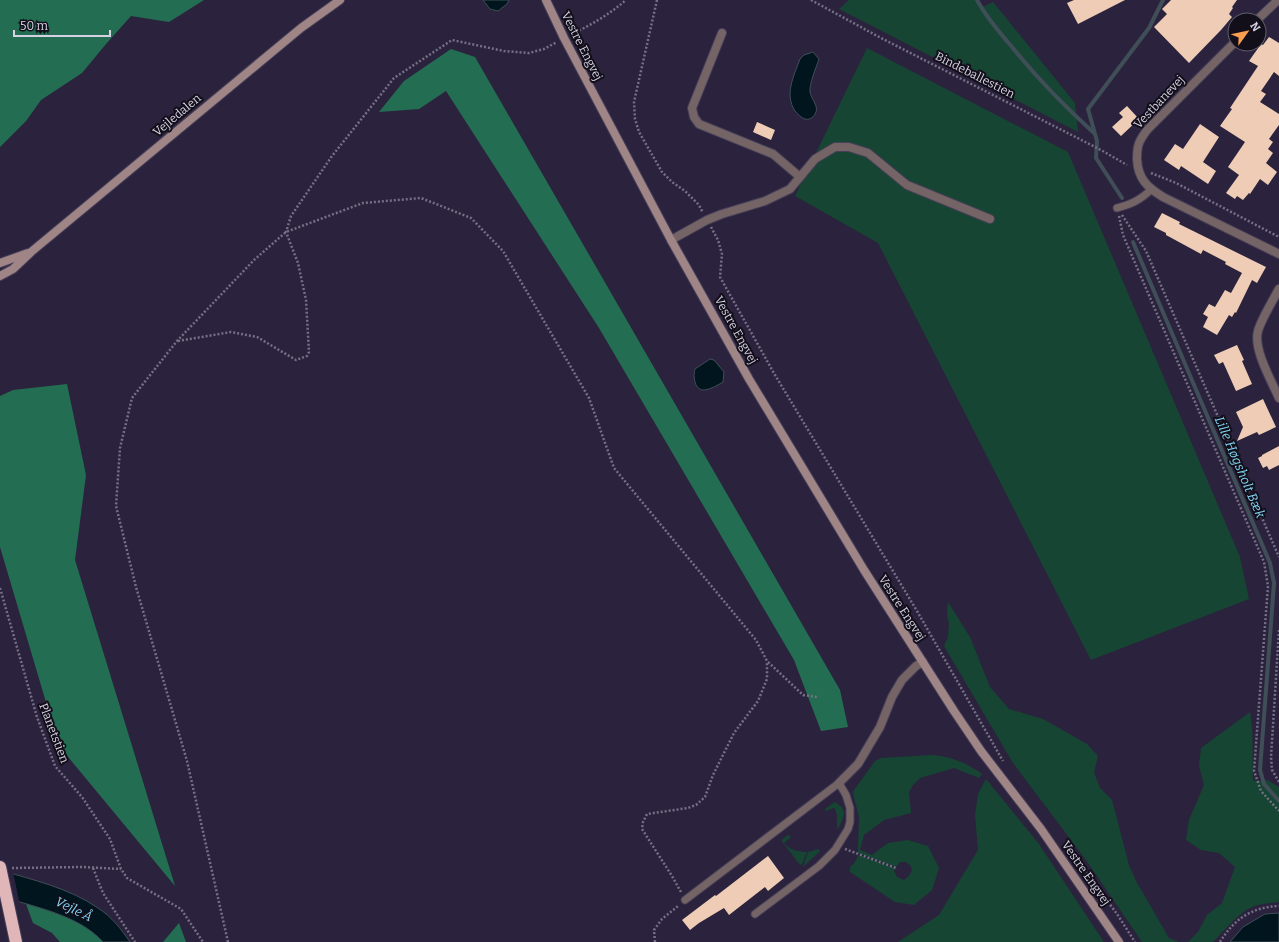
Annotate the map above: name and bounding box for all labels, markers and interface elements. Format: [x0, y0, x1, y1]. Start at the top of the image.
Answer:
street label: Vestre Engvej [559, 9, 605, 83]
scale bar [14, 12, 110, 38]
north arrow [1227, 12, 1267, 52]
text: 50 m [20, 19, 49, 33]
text: N [1247, 20, 1263, 34]
street label: Bindeballestien [933, 49, 1017, 101]
street label: Vestbanevej [1131, 73, 1187, 131]
street label: Vejledalen [150, 91, 204, 139]
street label: Vestre Engvej [712, 294, 760, 366]
water label: Lille Høgsholt Bæk [1212, 414, 1269, 521]
street label: Vestre Engvej [876, 573, 928, 643]
street label: Planetstien [36, 701, 72, 765]
street label: Vestre Engvej [1059, 838, 1113, 908]
water label: Vejle Å [53, 894, 95, 924]

